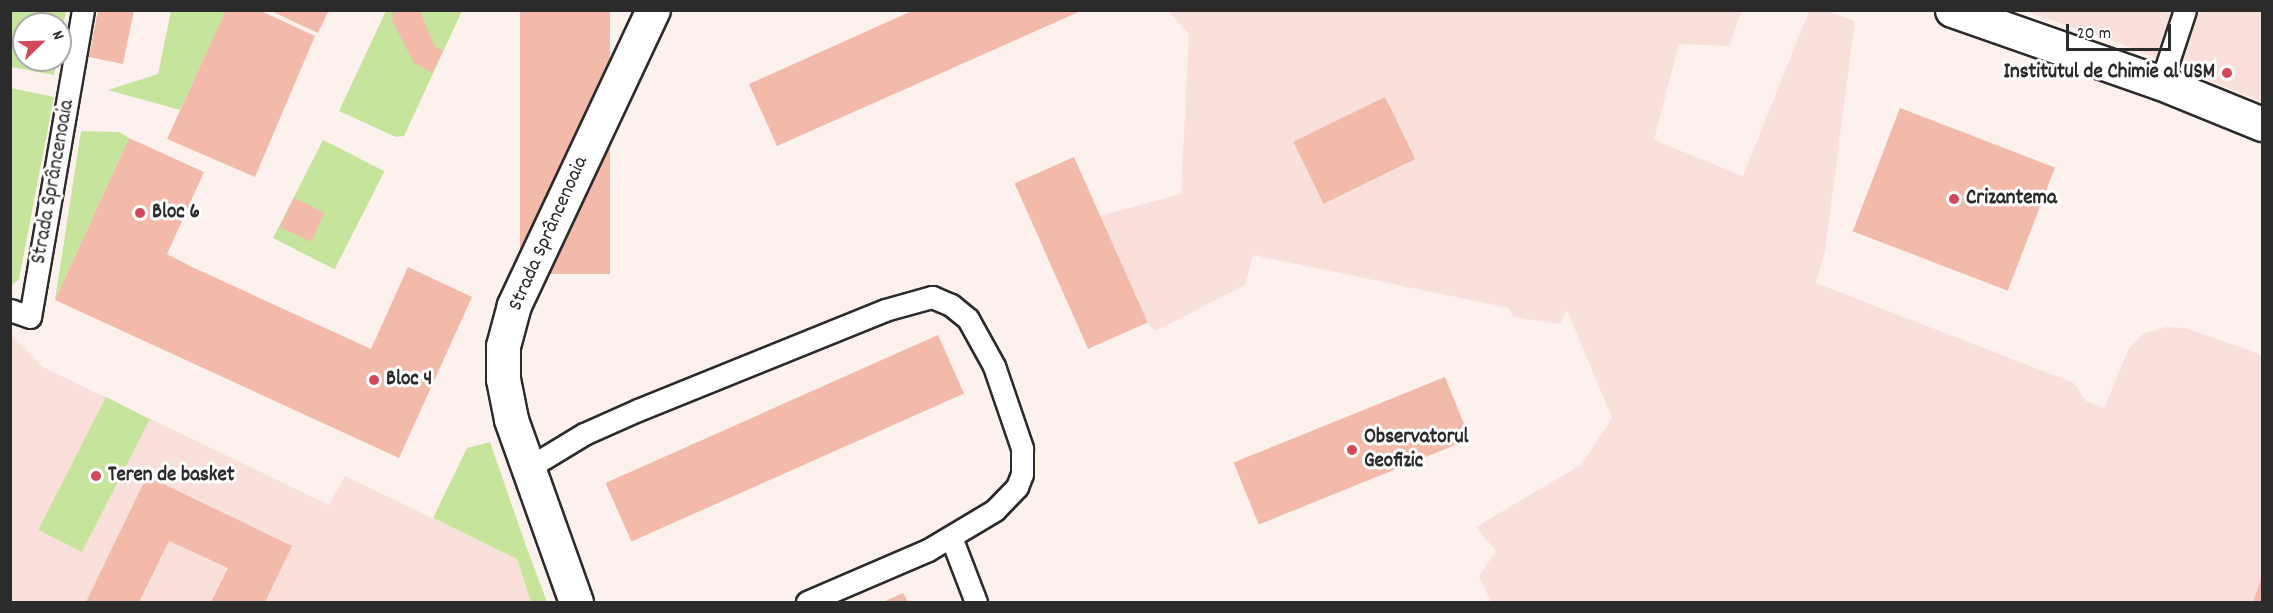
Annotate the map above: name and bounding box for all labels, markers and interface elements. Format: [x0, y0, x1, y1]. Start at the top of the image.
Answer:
north arrow [12, 12, 72, 72]
scale bar [2069, 12, 2174, 50]
text: 20 m [2077, 22, 2111, 47]
text: N [45, 27, 69, 44]
place label: Institutul de Chimie al USM [2004, 60, 2215, 86]
marker: Institutul de Chimie al USM [2220, 66, 2234, 80]
street label: Strada Sprâncenoaia [27, 98, 81, 266]
street label: Strada Sprâncenoaia [504, 153, 594, 315]
place label: Crizantema [1966, 186, 2057, 212]
marker: Crizantema [1947, 192, 1961, 206]
place label: Bloc 6 [152, 200, 200, 226]
marker: Bloc 6 [133, 206, 147, 220]
place label: Bloc 4 [386, 367, 432, 393]
marker: Bloc 4 [367, 373, 381, 387]
place label: Observatorul Geofizic [1364, 425, 1469, 475]
marker: Observatorul Geofizic [1345, 443, 1359, 457]
place label: Teren de basket [108, 463, 234, 489]
marker: Teren de basket [89, 469, 103, 483]

